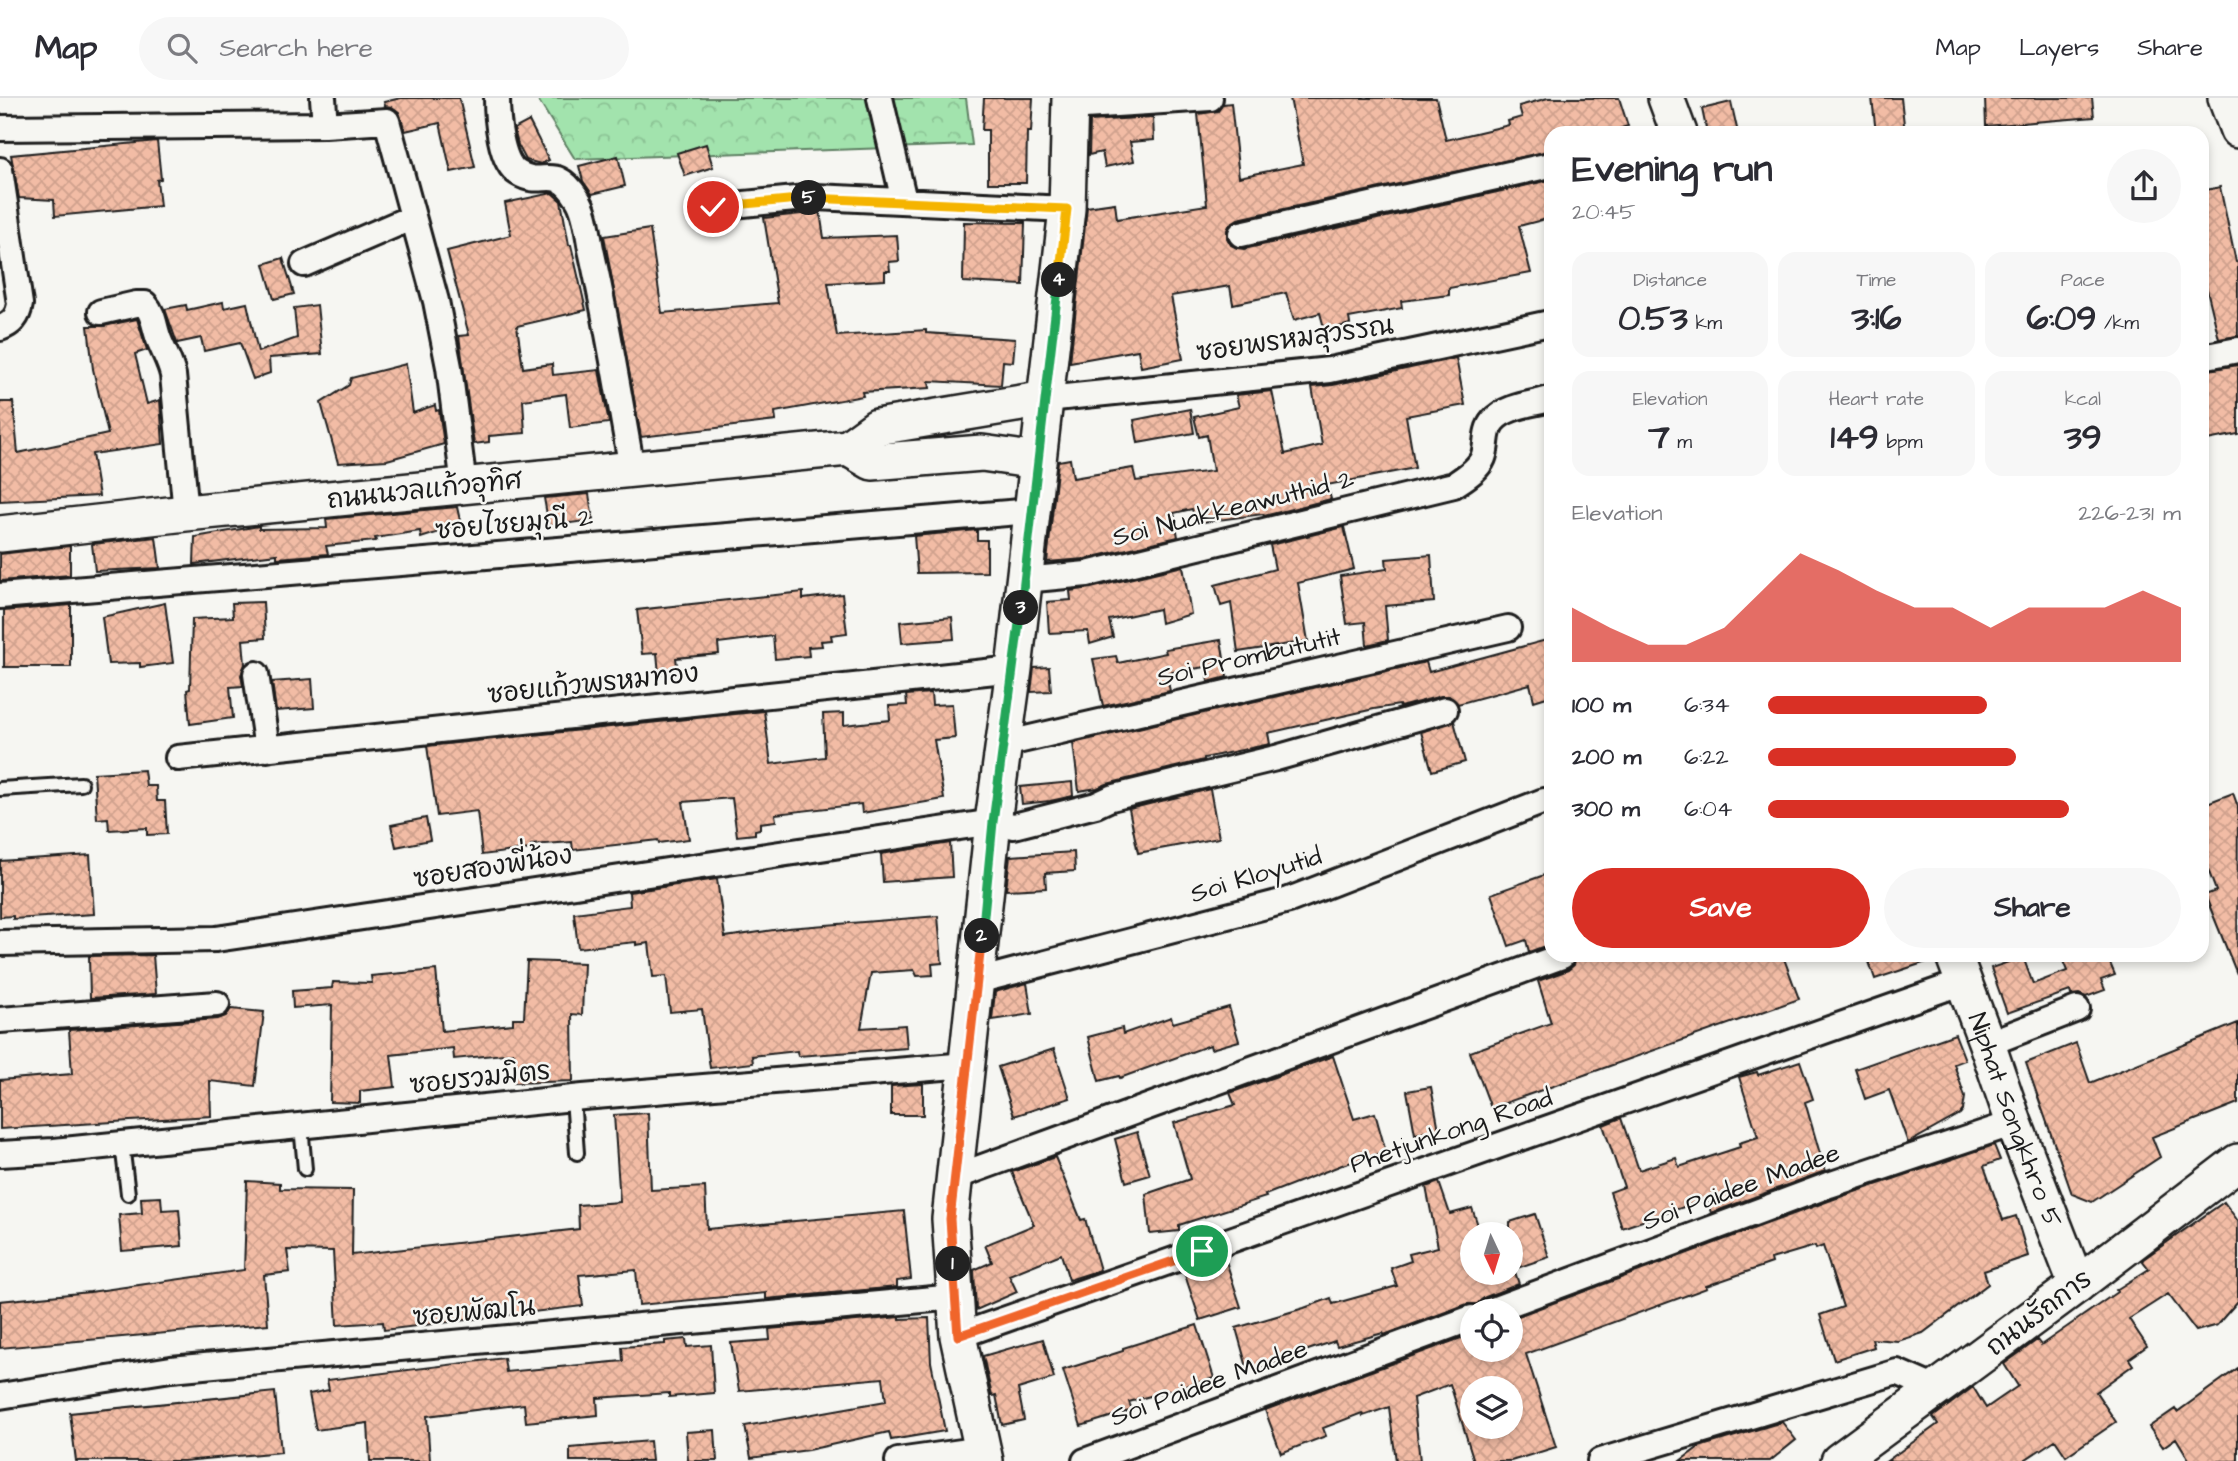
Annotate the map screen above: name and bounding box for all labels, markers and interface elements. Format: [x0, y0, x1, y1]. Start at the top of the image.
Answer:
search box [139, 17, 629, 80]
text: Map [35, 25, 97, 71]
icon: search [163, 29, 201, 67]
text: Search here [219, 30, 373, 66]
text: Map [1936, 31, 1981, 65]
text: Layers [2019, 31, 2099, 65]
text: Share [2137, 31, 2203, 65]
text: Evening run [1572, 144, 1773, 196]
button: share [2107, 149, 2181, 223]
pin [683, 177, 743, 237]
pin: 5 [792, 180, 826, 216]
text: 5 [802, 184, 815, 211]
icon: check [694, 188, 732, 226]
text: 20:45 [1572, 196, 1635, 228]
pin: 4 [1042, 262, 1076, 298]
text: 4 [1052, 266, 1065, 293]
text: Distance [1633, 267, 1707, 294]
text: Time [1857, 267, 1896, 294]
text: Pace [2061, 267, 2105, 294]
text: 0.53 [1618, 294, 1688, 343]
text: 3:16 [1851, 294, 1902, 343]
text: 6:09 [2027, 294, 2096, 343]
street label: ซอยพรหมสุวรรณ [1194, 307, 1396, 371]
text: km [1688, 310, 1722, 337]
text: /km [2096, 310, 2139, 337]
text: Elevation [1633, 386, 1708, 413]
text: Heart rate [1829, 386, 1924, 413]
text: kcal [2065, 386, 2101, 413]
text: 7 [1648, 413, 1670, 462]
text: 149 [1831, 413, 1879, 462]
text: 39 [2064, 413, 2102, 462]
text: m [1670, 429, 1692, 456]
text: bpm [1879, 429, 1922, 456]
street label: Soi Nuakkeawuthid 2 [1108, 461, 1358, 555]
street label: ถนนนวลแก้วอุทิศ [325, 462, 524, 518]
text: Elevation [1572, 497, 1663, 529]
text: 226–231 m [2078, 497, 2181, 529]
street label: ซอยไชยมุณี 2 [434, 499, 594, 549]
pin: 3 [1004, 590, 1038, 626]
text: 3 [1016, 594, 1025, 621]
street label: Soi Prombututit [1153, 618, 1345, 696]
street label: ซอยแก้วพรหมทอง [485, 655, 701, 713]
text: 100 m [1572, 689, 1631, 721]
text: 6:34 [1684, 689, 1730, 721]
text: 200 m [1572, 741, 1641, 773]
text: 6:22 [1684, 741, 1729, 773]
text: 300 m [1572, 793, 1640, 825]
text: 6:04 [1684, 793, 1732, 825]
street label: ซอยสองพี่น้อง [410, 830, 575, 897]
street label: Soi Kloyutid [1186, 838, 1327, 914]
button: Save [1572, 868, 1870, 948]
button: Share [1884, 868, 2181, 948]
pin: 2 [964, 918, 1000, 954]
text: 2 [976, 922, 987, 949]
street label: Niphat Songkhro 5 [1959, 1008, 2071, 1233]
street label: ซอยรวมมิตร [408, 1053, 552, 1103]
street label: Phetjunkong Road [1345, 1079, 1558, 1184]
street label: Soi Paidee Madee [1637, 1135, 1845, 1239]
pin [1172, 1221, 1232, 1281]
north arrow [1460, 1222, 1522, 1284]
map controls [1460, 1222, 1523, 1439]
icon: arrive [1183, 1232, 1221, 1270]
pin: 1 [936, 1246, 970, 1282]
text: 1 [951, 1250, 954, 1277]
street label: ถนนรัถการ [1979, 1261, 2099, 1365]
street label: ซอยพัฒโน [411, 1289, 537, 1335]
button: locate [1460, 1299, 1523, 1362]
street label: Soi Paidee Madee [1105, 1331, 1313, 1435]
button: layers [1460, 1376, 1523, 1439]

